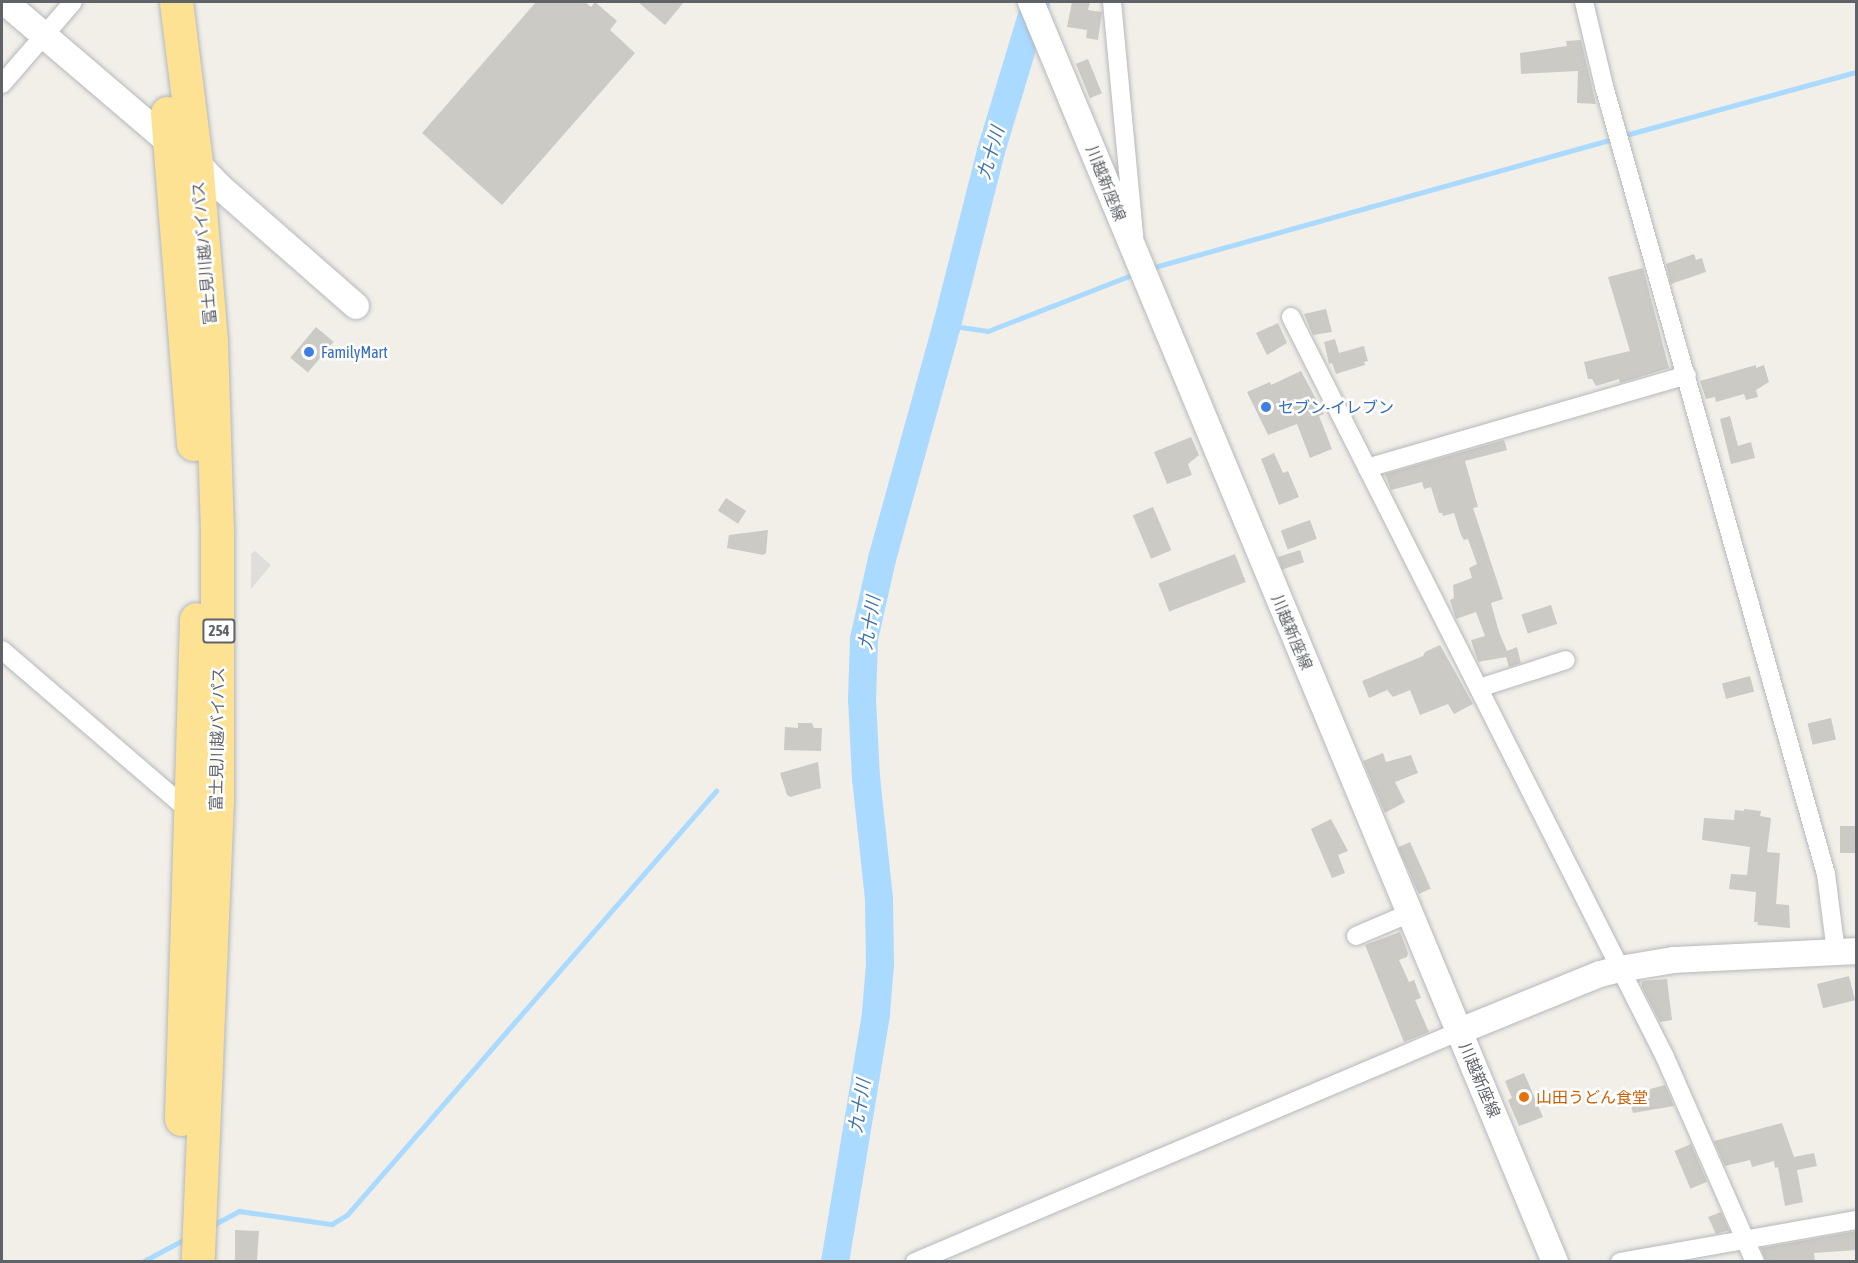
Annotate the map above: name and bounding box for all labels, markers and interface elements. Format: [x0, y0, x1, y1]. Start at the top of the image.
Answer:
water label: 九十川 [973, 124, 1009, 182]
street label: 川越新座線 [1082, 142, 1130, 224]
street label: 富士見川越バイパス [188, 180, 220, 326]
place label: FamilyMart [321, 342, 388, 362]
marker: FamilyMart [302, 345, 316, 359]
place label: セブン-イレブン [1278, 397, 1394, 417]
marker: セブン-イレブン [1259, 400, 1273, 414]
street label: 川越新座線 [1268, 591, 1316, 673]
water label: 九十川 [855, 595, 885, 651]
road number: 254 [201, 619, 237, 643]
street label: 富士見川越バイパス [206, 667, 228, 811]
street label: 川越新座線 [1456, 1039, 1504, 1121]
water label: 九十川 [845, 1078, 875, 1134]
place label: 山田うどん食堂 [1536, 1087, 1648, 1107]
marker: 山田うどん食堂 [1517, 1090, 1531, 1104]

